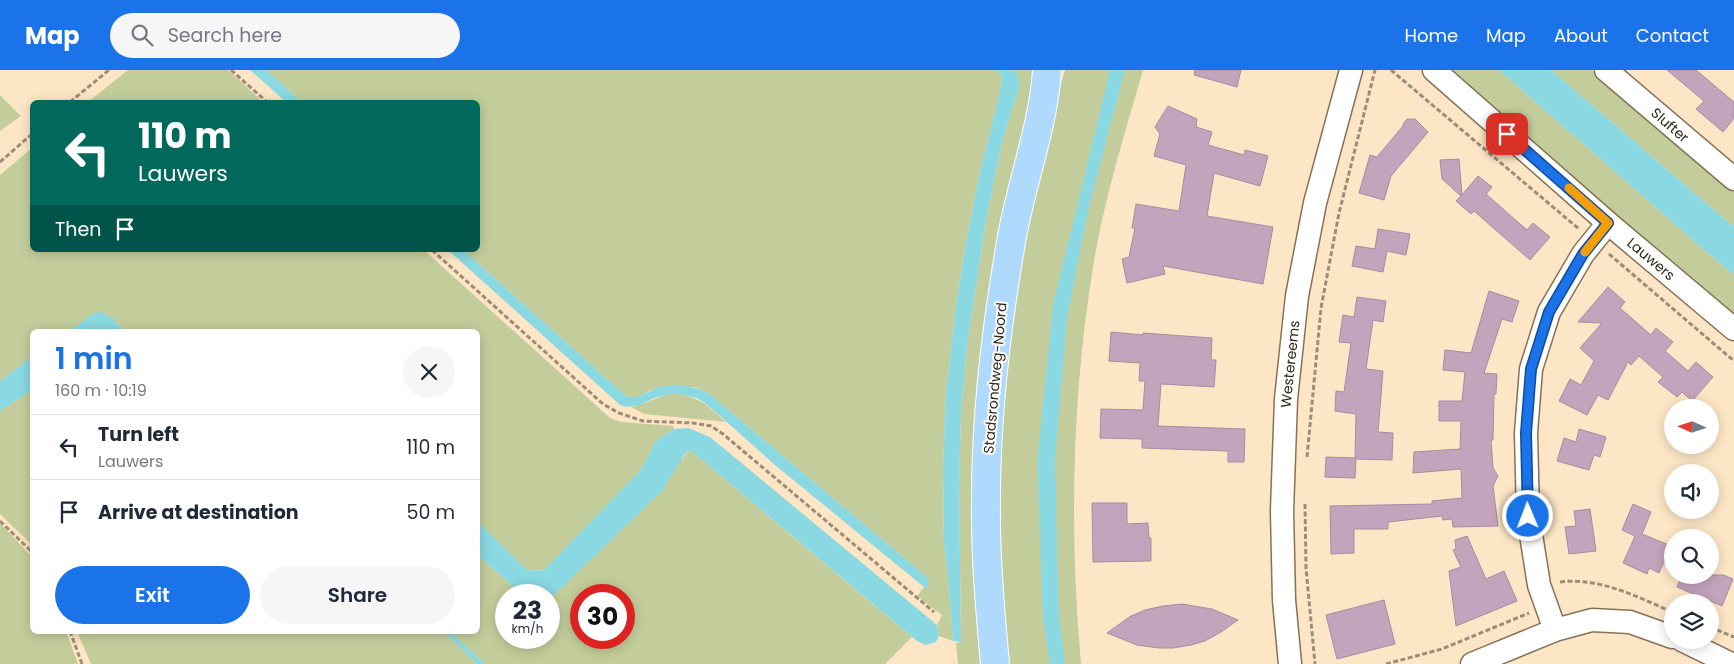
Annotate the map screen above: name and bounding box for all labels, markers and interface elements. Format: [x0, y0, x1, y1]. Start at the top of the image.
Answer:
search box [110, 13, 460, 58]
text: Map [25, 19, 80, 52]
icon: search [128, 21, 156, 49]
text: Search here [168, 22, 282, 49]
text: Home [1404, 23, 1458, 48]
text: Map [1486, 23, 1526, 48]
text: About [1554, 23, 1608, 48]
text: Contact [1636, 23, 1709, 48]
street label: Slufter [1647, 103, 1693, 147]
text: 110 m [138, 111, 232, 160]
pin [1486, 113, 1528, 155]
icon: left [55, 120, 120, 185]
icon: arrive [1493, 120, 1521, 148]
text: Lauwers [138, 158, 228, 189]
icon: arrive [111, 215, 139, 243]
text: Then [55, 216, 101, 243]
street label: Lauwers [1623, 233, 1679, 285]
street label: Stadsrondweg-Noord [978, 301, 1012, 455]
street label: Westereems [1275, 319, 1305, 409]
text: 1 min [55, 337, 133, 380]
button: close [403, 346, 455, 398]
text: 160 m · 10:19 [55, 379, 147, 402]
north arrow [1664, 399, 1719, 454]
map controls [1664, 399, 1719, 649]
text: Turn left [98, 421, 179, 448]
icon: left [55, 433, 83, 461]
text: 110 m [406, 434, 455, 461]
text: Lauwers [98, 450, 163, 473]
button: sound [1664, 464, 1719, 519]
position arrow [1501, 489, 1553, 541]
icon: arrive [55, 498, 83, 526]
text: Arrive at destination [98, 499, 299, 526]
text: 50 m [406, 499, 455, 526]
button: search [1664, 529, 1719, 584]
button: Exit [55, 566, 250, 624]
button: Share [260, 566, 455, 624]
speed limit sign: 30 [570, 584, 635, 649]
text: 23 [513, 593, 542, 628]
button: layers [1664, 594, 1719, 649]
text: km/h [512, 620, 543, 637]

